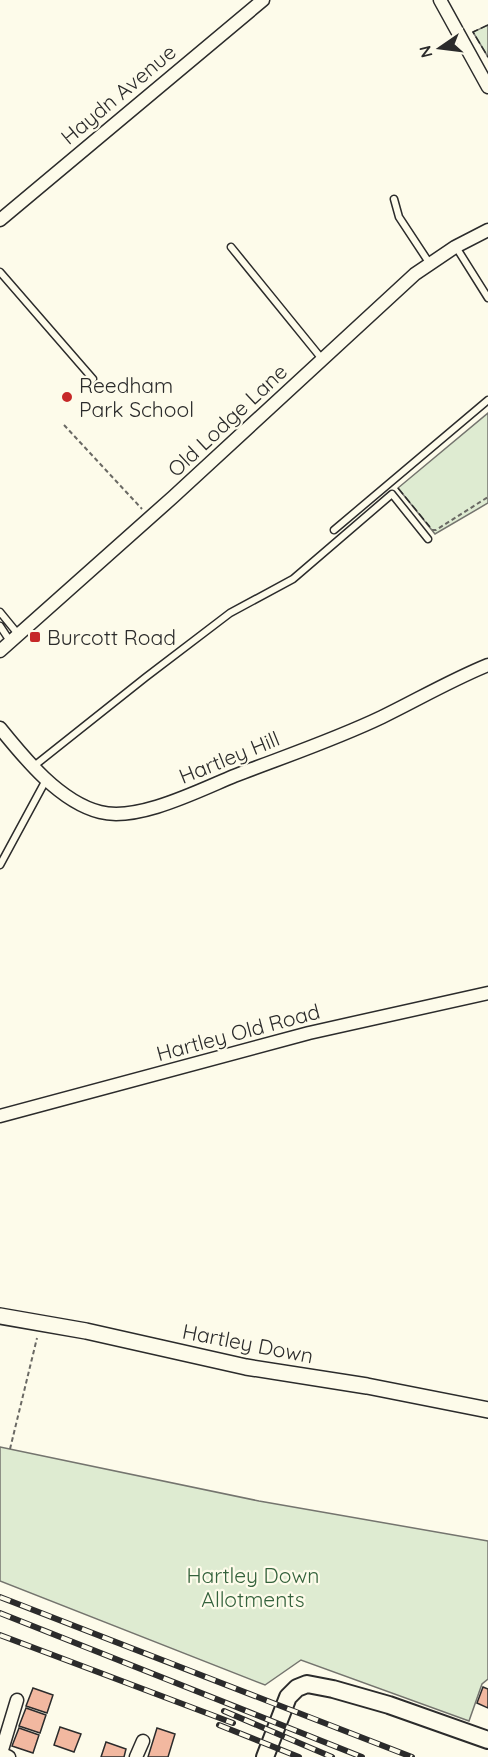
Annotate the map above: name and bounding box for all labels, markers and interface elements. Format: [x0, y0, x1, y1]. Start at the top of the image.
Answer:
north arrow [410, 18, 470, 78]
street label: Haydn Avenue [55, 38, 181, 150]
text: N [414, 44, 437, 60]
street label: Old Lodge Lane [162, 358, 292, 482]
place label: Reedham Park School [79, 372, 194, 422]
marker: Reedham Park School [60, 390, 74, 404]
place label: Burcott Road [47, 624, 176, 650]
marker: Burcott Road [28, 630, 42, 644]
street label: Hartley Hill [175, 725, 283, 789]
street label: Hartley Old Road [153, 998, 323, 1066]
street label: Hartley Down [180, 1318, 316, 1368]
park label: Hartley Down Allotments [187, 1562, 319, 1612]

